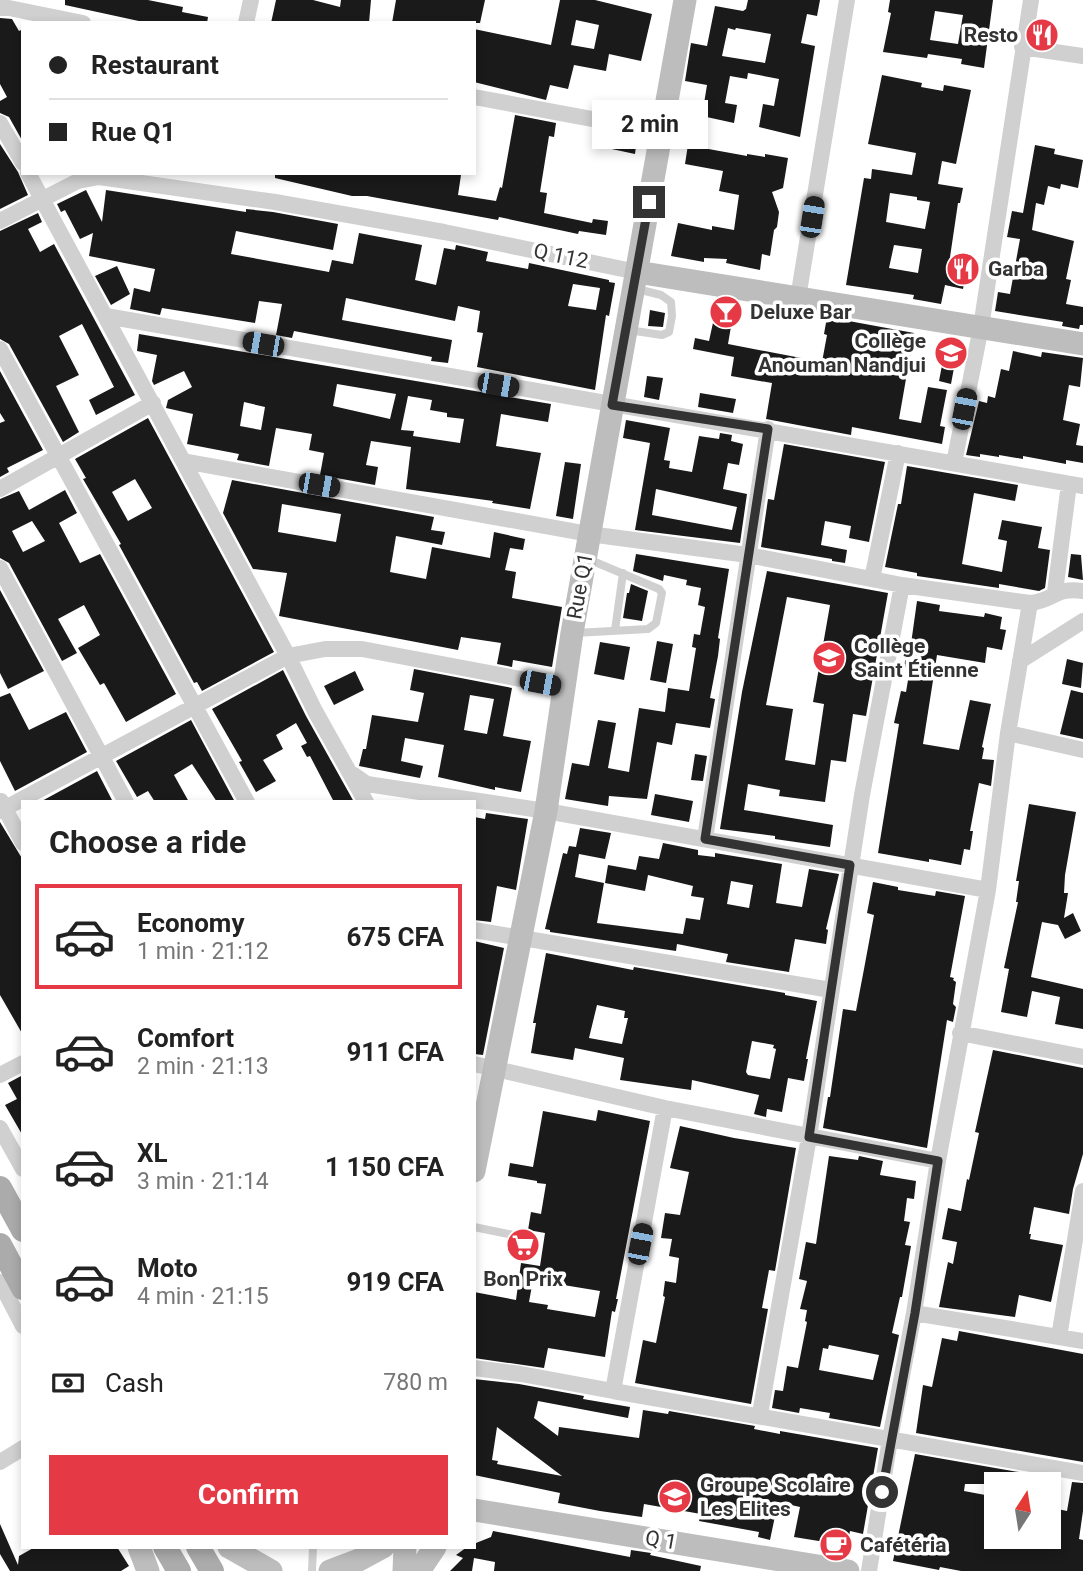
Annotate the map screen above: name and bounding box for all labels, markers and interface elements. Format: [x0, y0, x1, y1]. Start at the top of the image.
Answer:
restaurant icon: Resto [1023, 16, 1061, 54]
place label: Resto [964, 23, 1018, 47]
text: Restaurant [91, 50, 219, 80]
callout: 2 min [591, 100, 707, 150]
text: 2 min [621, 111, 679, 138]
text: Rue Q1 [91, 117, 176, 147]
route end [633, 186, 665, 218]
car [799, 195, 826, 239]
street label: Q 112 [532, 239, 591, 274]
restaurant icon: Garba [944, 250, 982, 288]
place label: Garba [988, 257, 1044, 281]
bar icon: Deluxe Bar [707, 293, 745, 331]
place label: Deluxe Bar [750, 300, 852, 324]
place label: Collège Anouman Nandjui [758, 329, 926, 377]
car [241, 330, 286, 358]
school or university icon: Collège Anouman Nandjui [932, 334, 970, 372]
car [476, 371, 521, 399]
car [950, 386, 979, 432]
car [297, 471, 342, 499]
street label: Rue Q1 [562, 551, 598, 621]
place label: Collège Saint Étienne [854, 634, 979, 682]
school or university icon: Collège Saint Étienne [810, 639, 848, 677]
car [518, 669, 563, 697]
text: Choose a ride [49, 823, 246, 861]
icon: car [53, 905, 116, 968]
text: Economy [137, 908, 244, 938]
text: 675 CFA [346, 922, 444, 952]
text: 1 min · 21:12 [137, 938, 269, 965]
icon: car [53, 1020, 116, 1083]
text: Comfort [137, 1023, 234, 1053]
text: 911 CFA [346, 1037, 444, 1067]
text: 2 min · 21:13 [137, 1053, 269, 1080]
icon: car [53, 1135, 116, 1198]
text: XL [137, 1138, 168, 1168]
text: 1 150 CFA [325, 1152, 444, 1182]
text: 3 min · 21:14 [137, 1168, 269, 1195]
car [626, 1221, 655, 1267]
supermarket icon: Bon Prix [504, 1226, 542, 1264]
icon: car [53, 1250, 116, 1313]
text: Moto [137, 1253, 198, 1283]
text: 919 CFA [346, 1267, 444, 1297]
place label: Bon Prix [483, 1267, 563, 1291]
text: 4 min · 21:15 [137, 1283, 269, 1310]
icon: cash [49, 1364, 87, 1402]
text: Cash [105, 1368, 164, 1398]
text: 780 m [383, 1369, 448, 1396]
button: Confirm [49, 1455, 448, 1535]
north arrow [984, 1472, 1060, 1549]
map controls [984, 1472, 1061, 1549]
place label: Groupe Scolaire Les Elites [700, 1473, 851, 1521]
route start [866, 1476, 898, 1508]
school or university icon: Groupe Scolaire Les Elites [656, 1478, 694, 1516]
street label: Q 1 [643, 1525, 679, 1555]
cafe icon: Cafétéria [817, 1526, 855, 1564]
place label: Cafétéria [860, 1533, 947, 1557]

